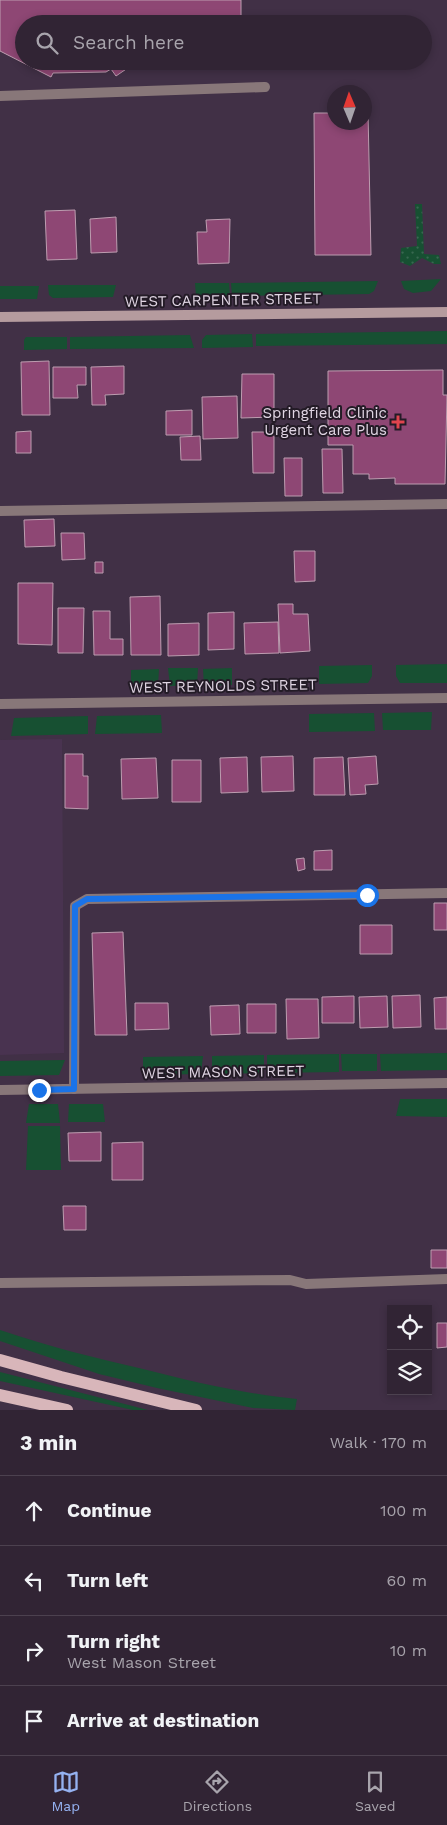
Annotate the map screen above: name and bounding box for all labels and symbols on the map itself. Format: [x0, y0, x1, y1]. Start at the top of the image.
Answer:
north arrow [327, 85, 372, 130]
street label: WEST CARPENTER STREET [124, 289, 322, 311]
place label: Springfield Clinic Urgent Care Plus [262, 404, 387, 439]
marker: Springfield Clinic Urgent Care Plus [391, 415, 405, 429]
street label: WEST REYNOLDS STREET [129, 675, 317, 697]
route start [356, 884, 379, 907]
street label: WEST MASON STREET [141, 1062, 305, 1082]
route end [28, 1079, 51, 1102]

